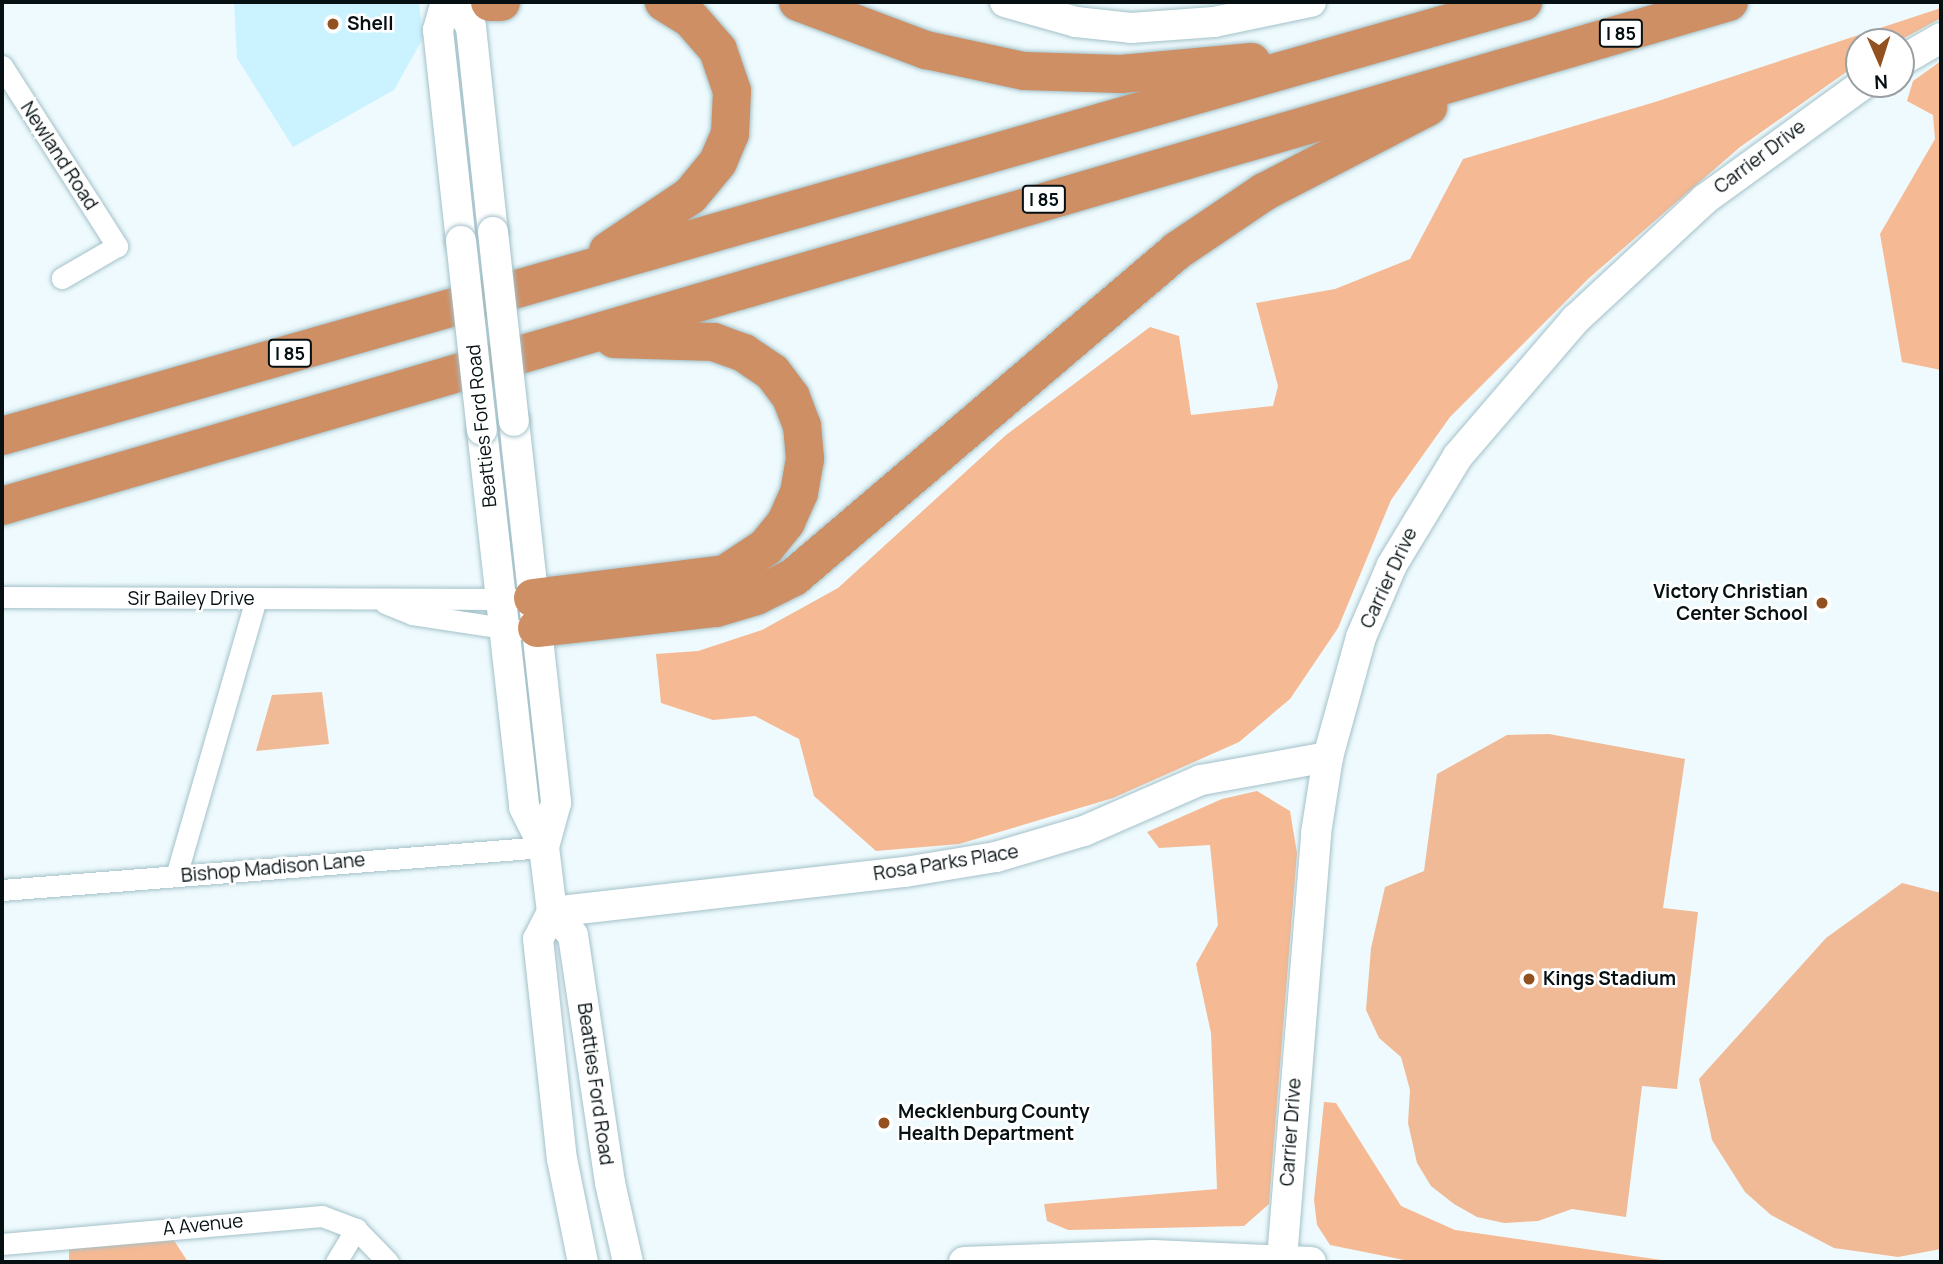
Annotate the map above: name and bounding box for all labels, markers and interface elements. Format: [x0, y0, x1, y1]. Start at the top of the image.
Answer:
place label: Shell [347, 13, 393, 35]
marker: Shell [325, 16, 341, 32]
road number: I 85 [1598, 18, 1644, 48]
north arrow [1845, 28, 1915, 98]
text: N [1873, 69, 1888, 95]
street label: Newland Road [16, 98, 102, 214]
street label: Carrier Drive [1710, 115, 1810, 199]
road number: I 85 [1021, 184, 1067, 214]
road number: I 85 [267, 338, 313, 368]
street label: Beatties Ford Road [462, 343, 502, 509]
street label: Carrier Drive [1356, 524, 1422, 632]
place label: Victory Christian Center School [1653, 581, 1808, 625]
street label: Sir Bailey Drive [127, 588, 255, 610]
marker: Victory Christian Center School [1814, 595, 1830, 611]
street label: Rosa Parks Place [872, 840, 1020, 886]
street label: Bishop Madison Lane [180, 849, 366, 887]
place label: Kings Stadium [1543, 968, 1676, 990]
marker: Kings Stadium [1521, 971, 1537, 987]
street label: Beatties Ford Road [572, 1001, 618, 1167]
street label: Carrier Drive [1276, 1077, 1306, 1187]
place label: Mecklenburg County Health Department [898, 1101, 1090, 1145]
marker: Mecklenburg County Health Department [876, 1115, 892, 1131]
street label: A Avenue [162, 1209, 244, 1241]

